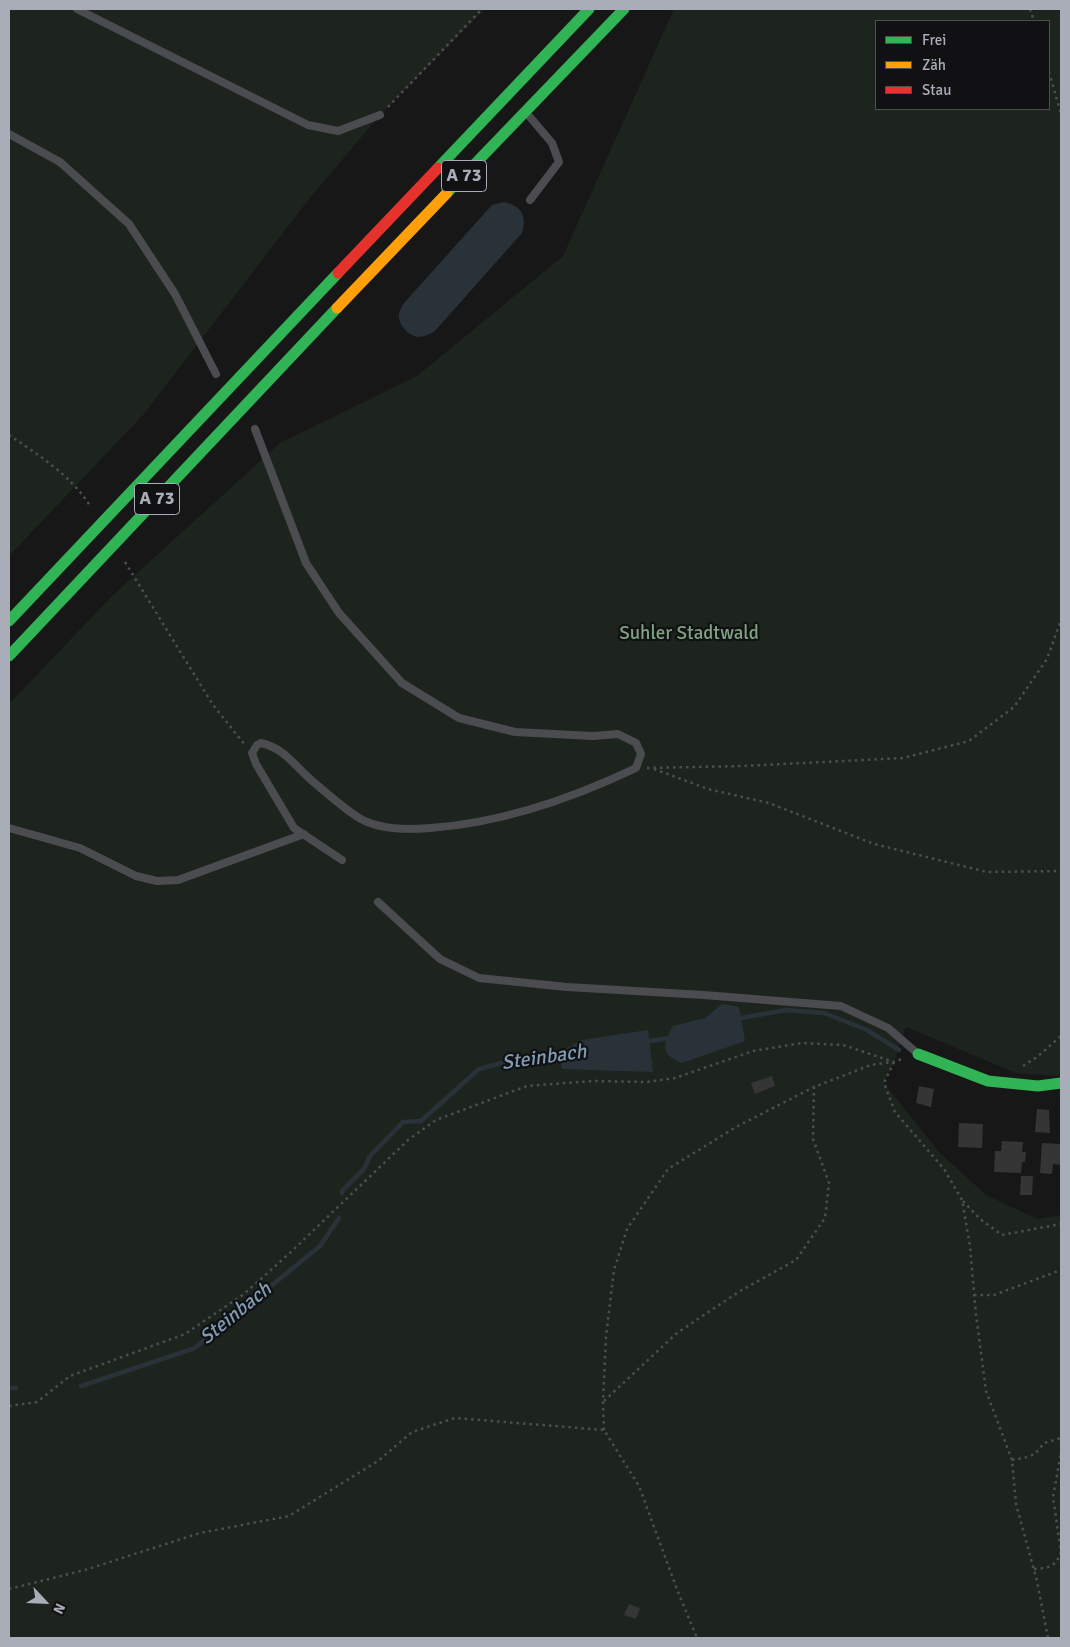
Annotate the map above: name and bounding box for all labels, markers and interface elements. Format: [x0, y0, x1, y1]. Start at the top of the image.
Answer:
legend [875, 20, 1050, 110]
text: Frei [922, 31, 946, 49]
text: Zäh [922, 56, 946, 74]
text: Stau [922, 81, 951, 99]
road number: A 73 [442, 160, 486, 192]
road number: A 73 [134, 484, 180, 514]
park label: Suhler Stadtwald [619, 623, 759, 645]
water label: Steinbach [500, 1040, 588, 1076]
water label: Steinbach [195, 1278, 277, 1350]
north arrow [20, 1577, 70, 1627]
text: N [49, 1601, 69, 1617]

